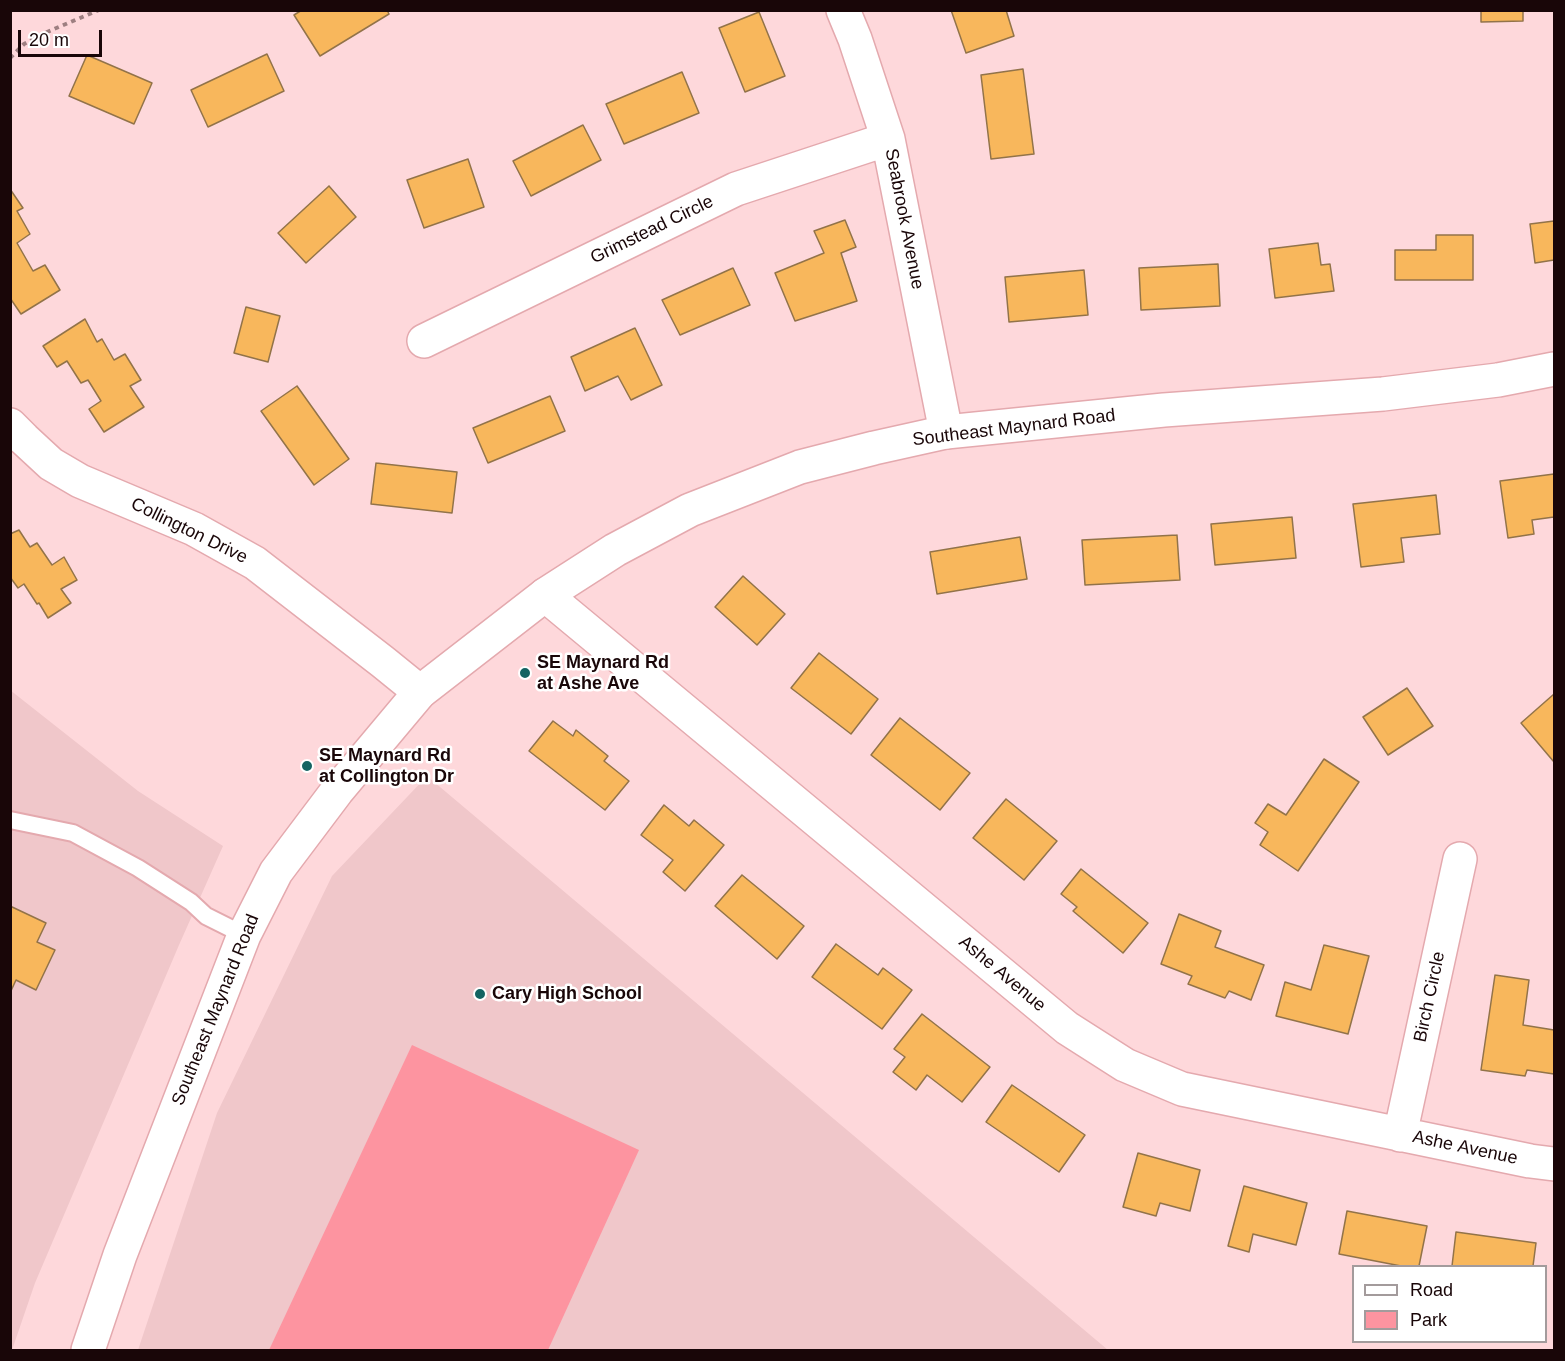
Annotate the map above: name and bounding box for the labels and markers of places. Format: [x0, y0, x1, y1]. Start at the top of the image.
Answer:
place label: SE Maynard Rd at Ashe Ave [537, 652, 669, 694]
marker: SE Maynard Rd at Ashe Ave [518, 666, 532, 680]
place label: SE Maynard Rd at Collington Dr [319, 745, 454, 788]
marker: SE Maynard Rd at Collington Dr [300, 759, 314, 773]
place label: Cary High School [492, 983, 642, 1005]
marker: Cary High School [473, 987, 487, 1001]

